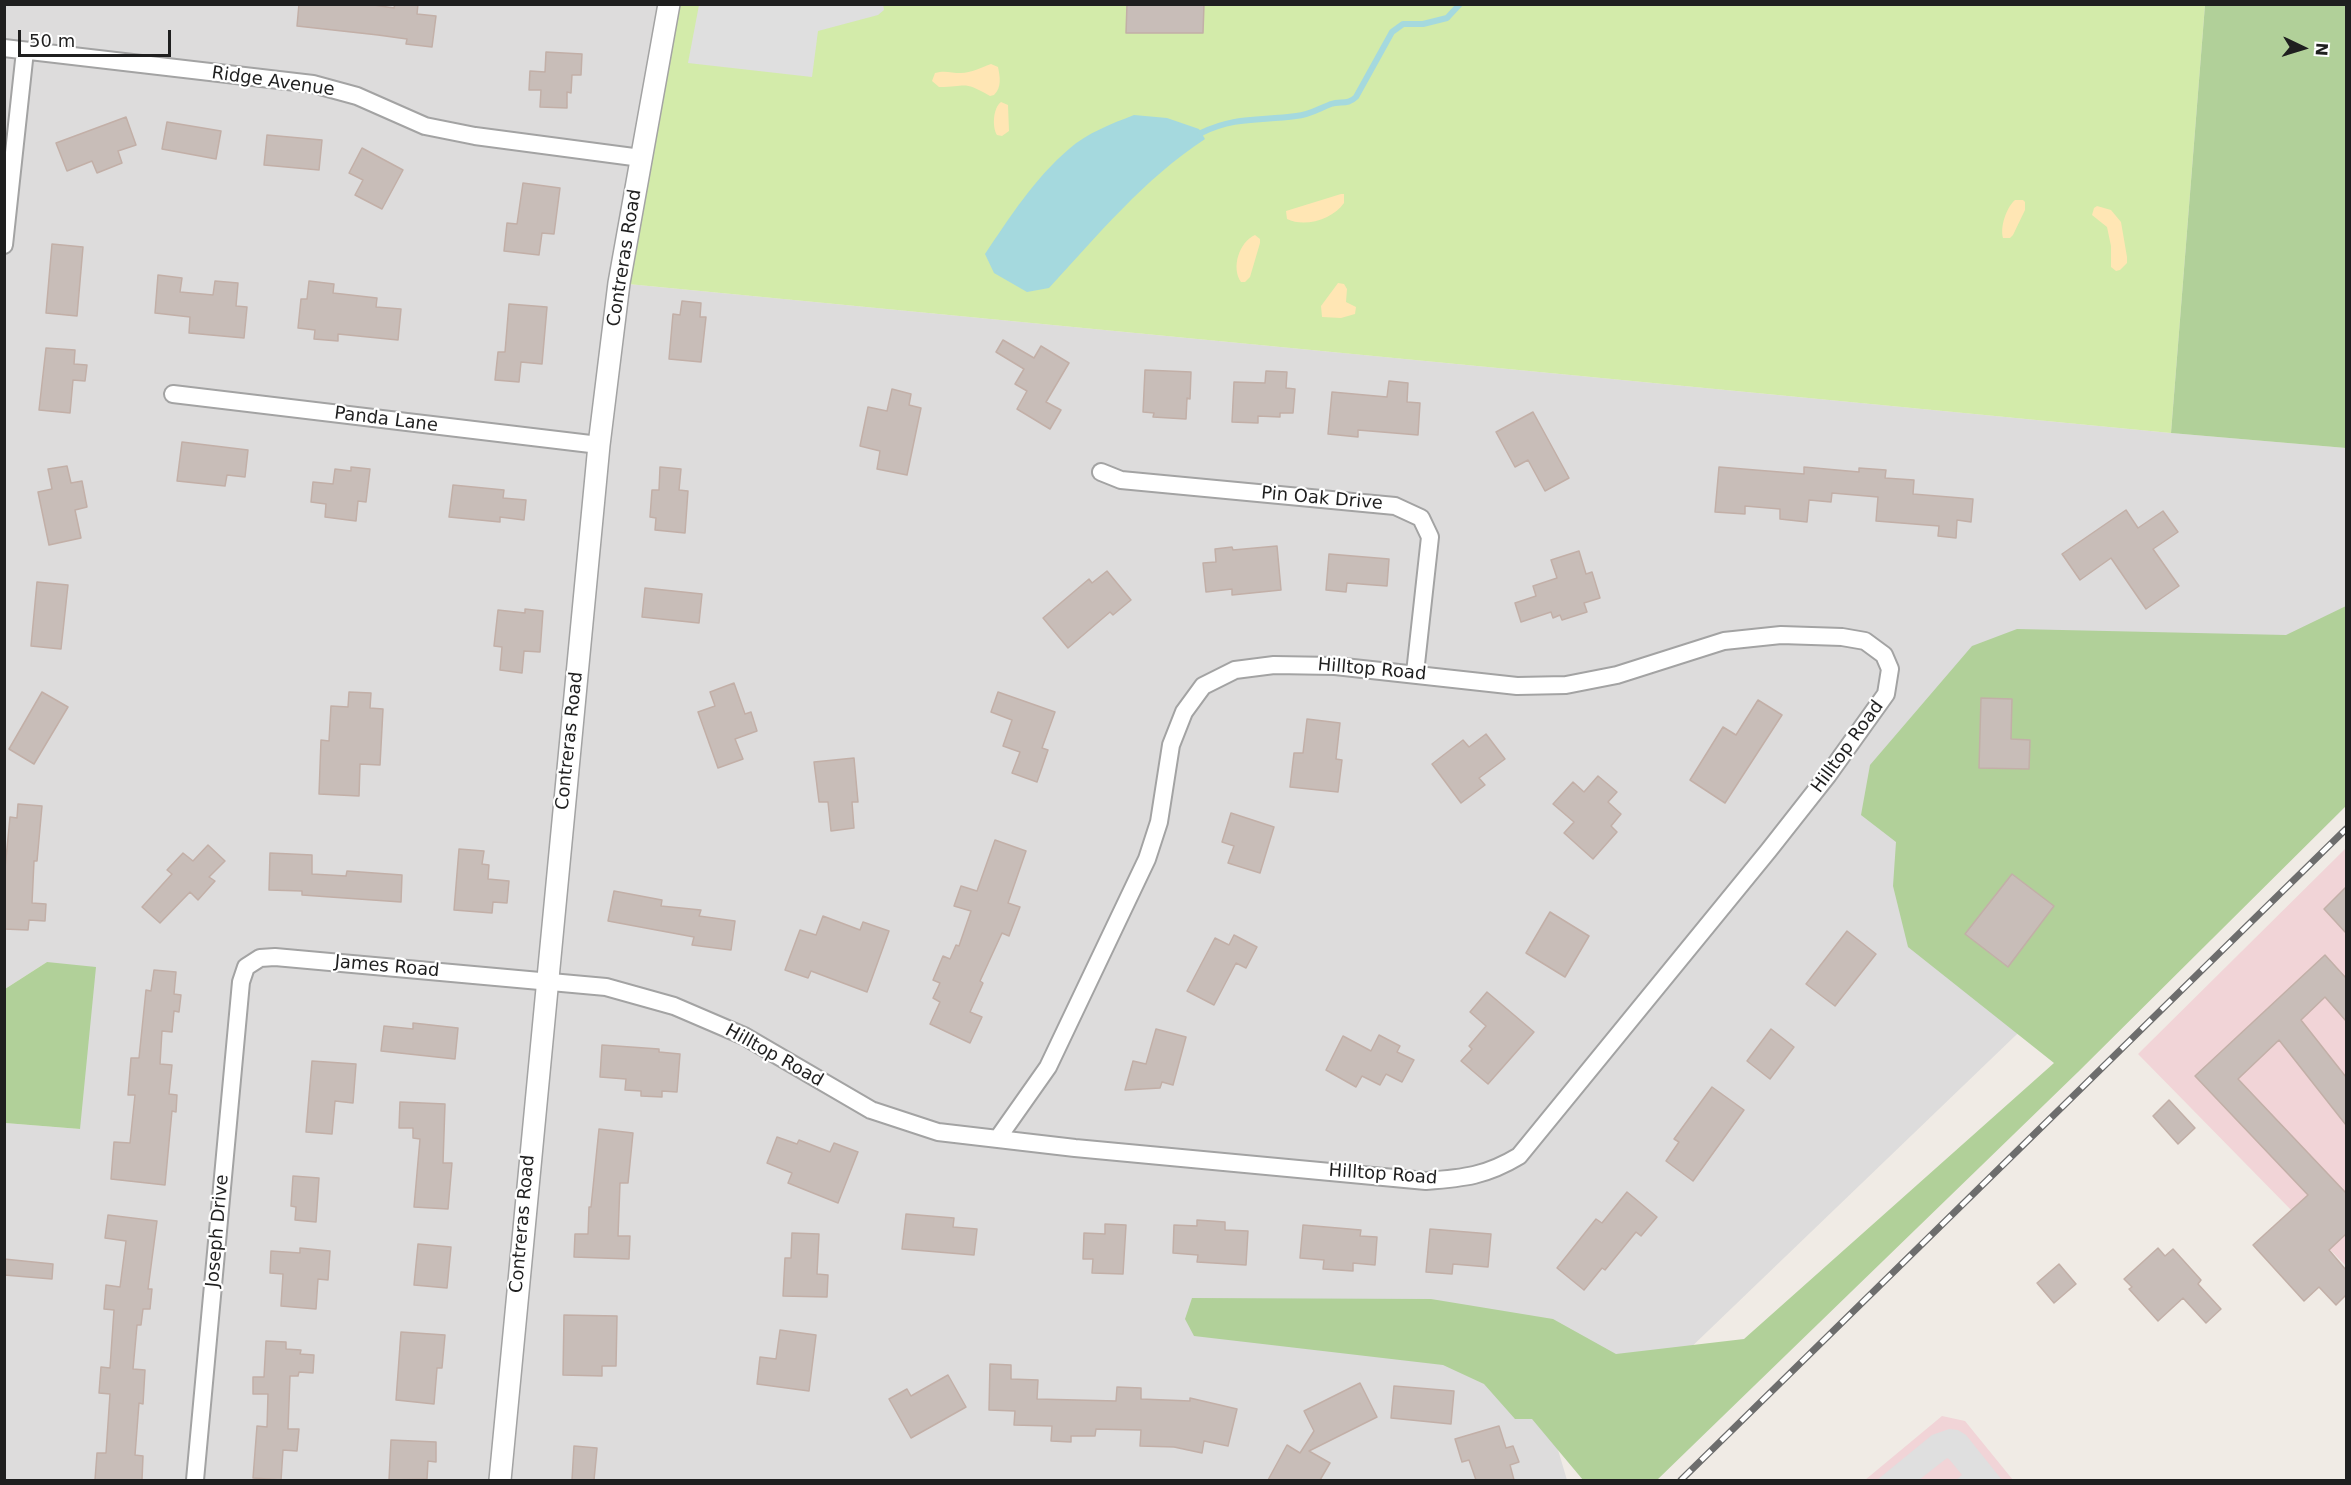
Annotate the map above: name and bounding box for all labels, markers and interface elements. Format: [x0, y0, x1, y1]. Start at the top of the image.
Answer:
scale bar [21, 18, 174, 56]
north arrow [2273, 18, 2333, 78]
text: 50 m [29, 30, 75, 51]
text: N [2312, 42, 2331, 57]
street label: Ridge Avenue [210, 63, 336, 101]
street label: Contreras Road [603, 188, 647, 328]
street label: Panda Lane [333, 403, 439, 437]
street label: Pin Oak Drive [1260, 483, 1384, 515]
street label: Hilltop Road [1317, 654, 1427, 686]
street label: Contreras Road [552, 671, 588, 811]
street label: Hilltop Road [1807, 697, 1889, 797]
street label: James Road [334, 952, 440, 982]
street label: Hilltop Road [721, 1020, 827, 1092]
street label: Contreras Road [506, 1154, 540, 1294]
street label: Hilltop Road [1328, 1160, 1438, 1190]
street label: Joseph Drive [202, 1174, 234, 1288]

